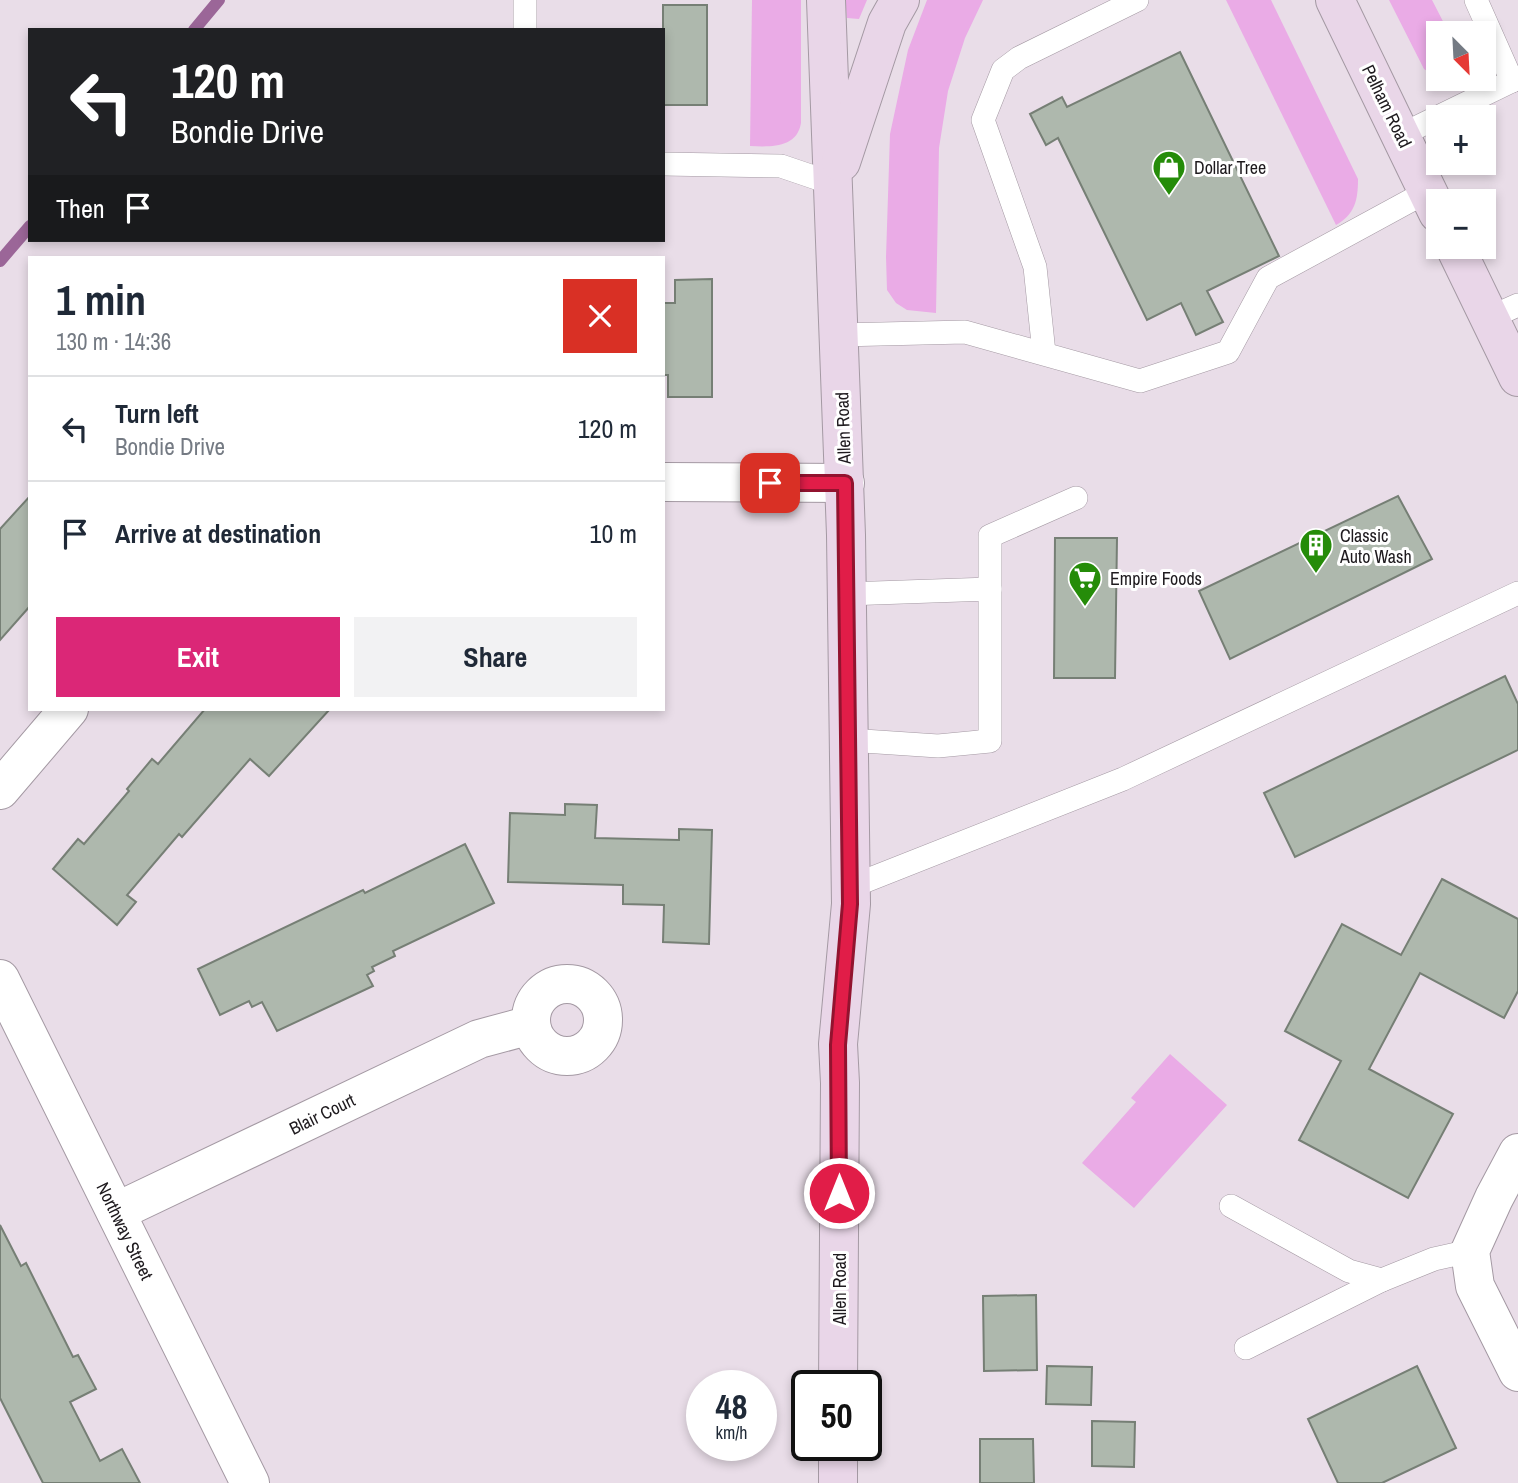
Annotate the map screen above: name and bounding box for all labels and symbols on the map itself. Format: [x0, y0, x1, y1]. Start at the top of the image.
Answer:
north arrow [1426, 21, 1496, 91]
street label: Pelham Road [1356, 60, 1418, 152]
shop icon: Dollar Tree [1150, 148, 1188, 197]
place label: Dollar Tree [1194, 155, 1266, 180]
street label: Allen Road [829, 391, 857, 466]
pin [740, 453, 800, 513]
place label: Classic Auto Wash [1339, 523, 1412, 569]
building icon: Classic Auto Wash [1297, 526, 1335, 575]
supermarket icon: Empire Foods [1066, 559, 1104, 608]
place label: Empire Foods [1110, 566, 1202, 591]
street label: Blair Court [285, 1087, 359, 1141]
position arrow [802, 1156, 876, 1230]
street label: Northway Street [91, 1178, 159, 1284]
street label: Allen Road [827, 1253, 852, 1326]
speed limit sign: 50 [791, 1370, 882, 1461]

